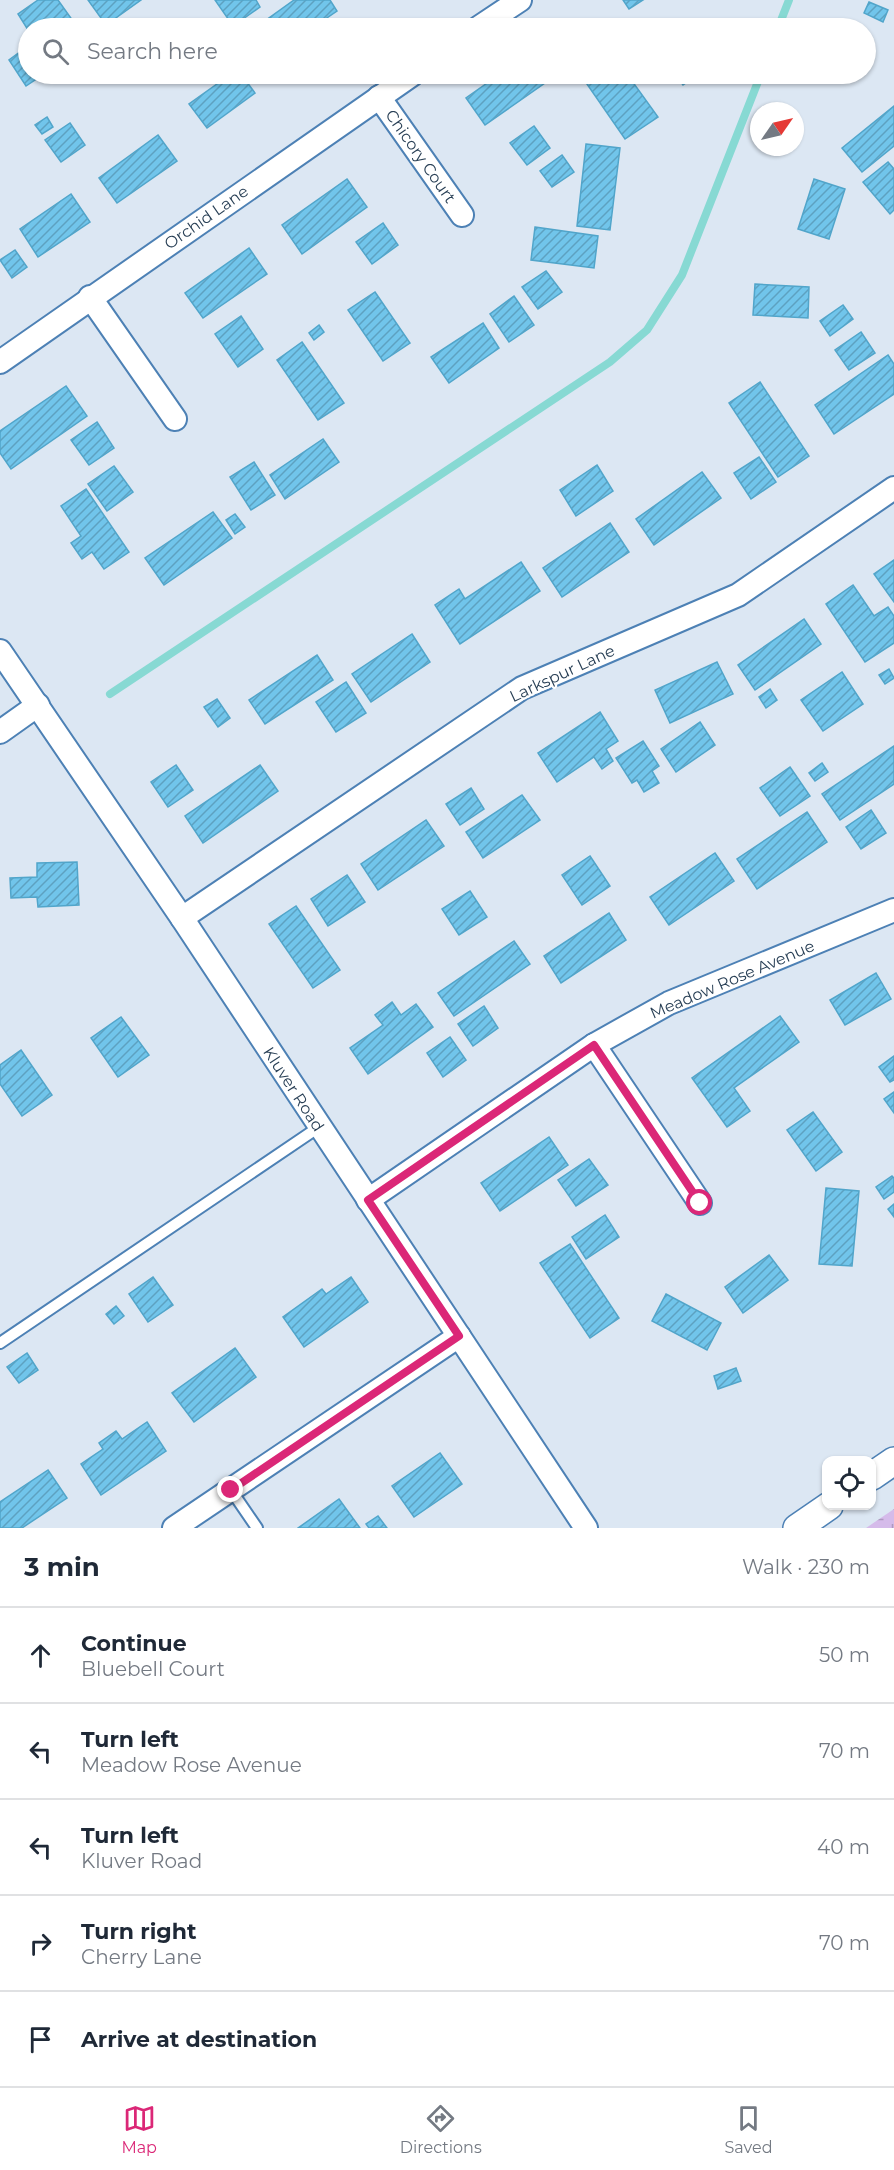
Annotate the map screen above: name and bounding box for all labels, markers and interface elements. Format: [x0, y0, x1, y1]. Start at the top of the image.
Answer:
search box [18, 18, 876, 84]
icon: search [39, 35, 72, 68]
text: Search here [87, 38, 218, 65]
north arrow [750, 102, 804, 156]
street label: Chicory Court [381, 106, 460, 207]
street label: Orchid Lane [161, 182, 252, 253]
street label: Larkspur Lane [507, 641, 618, 706]
street label: Meadow Rose Avenue [647, 936, 817, 1023]
street label: Kluver Road [259, 1043, 328, 1135]
route start [686, 1189, 712, 1215]
map controls [822, 1456, 876, 1510]
button: locate [822, 1456, 876, 1510]
route end [217, 1476, 243, 1502]
text: 3 min [24, 1551, 100, 1583]
text: Walk · 230 m [742, 1555, 870, 1579]
text: Continue [81, 1630, 187, 1657]
icon: ahead [24, 1639, 57, 1672]
text: 50 m [819, 1643, 870, 1667]
text: Bluebell Court [81, 1657, 225, 1681]
text: Turn left [81, 1726, 179, 1753]
icon: left [24, 1735, 57, 1768]
text: 70 m [819, 1739, 870, 1763]
text: Meadow Rose Avenue [81, 1753, 302, 1777]
text: Turn left [81, 1822, 179, 1849]
icon: left [24, 1831, 57, 1864]
text: 40 m [817, 1835, 870, 1859]
text: Kluver Road [81, 1849, 202, 1873]
text: Turn right [81, 1918, 196, 1945]
icon: right [24, 1927, 57, 1960]
text: 70 m [819, 1931, 870, 1955]
text: Cherry Lane [81, 1945, 202, 1969]
icon: arrive [24, 2023, 57, 2056]
text: Arrive at destination [81, 2026, 317, 2053]
tab: Map [121, 2102, 157, 2157]
tab: Directions [400, 2102, 482, 2157]
tab: Saved [725, 2102, 773, 2157]

